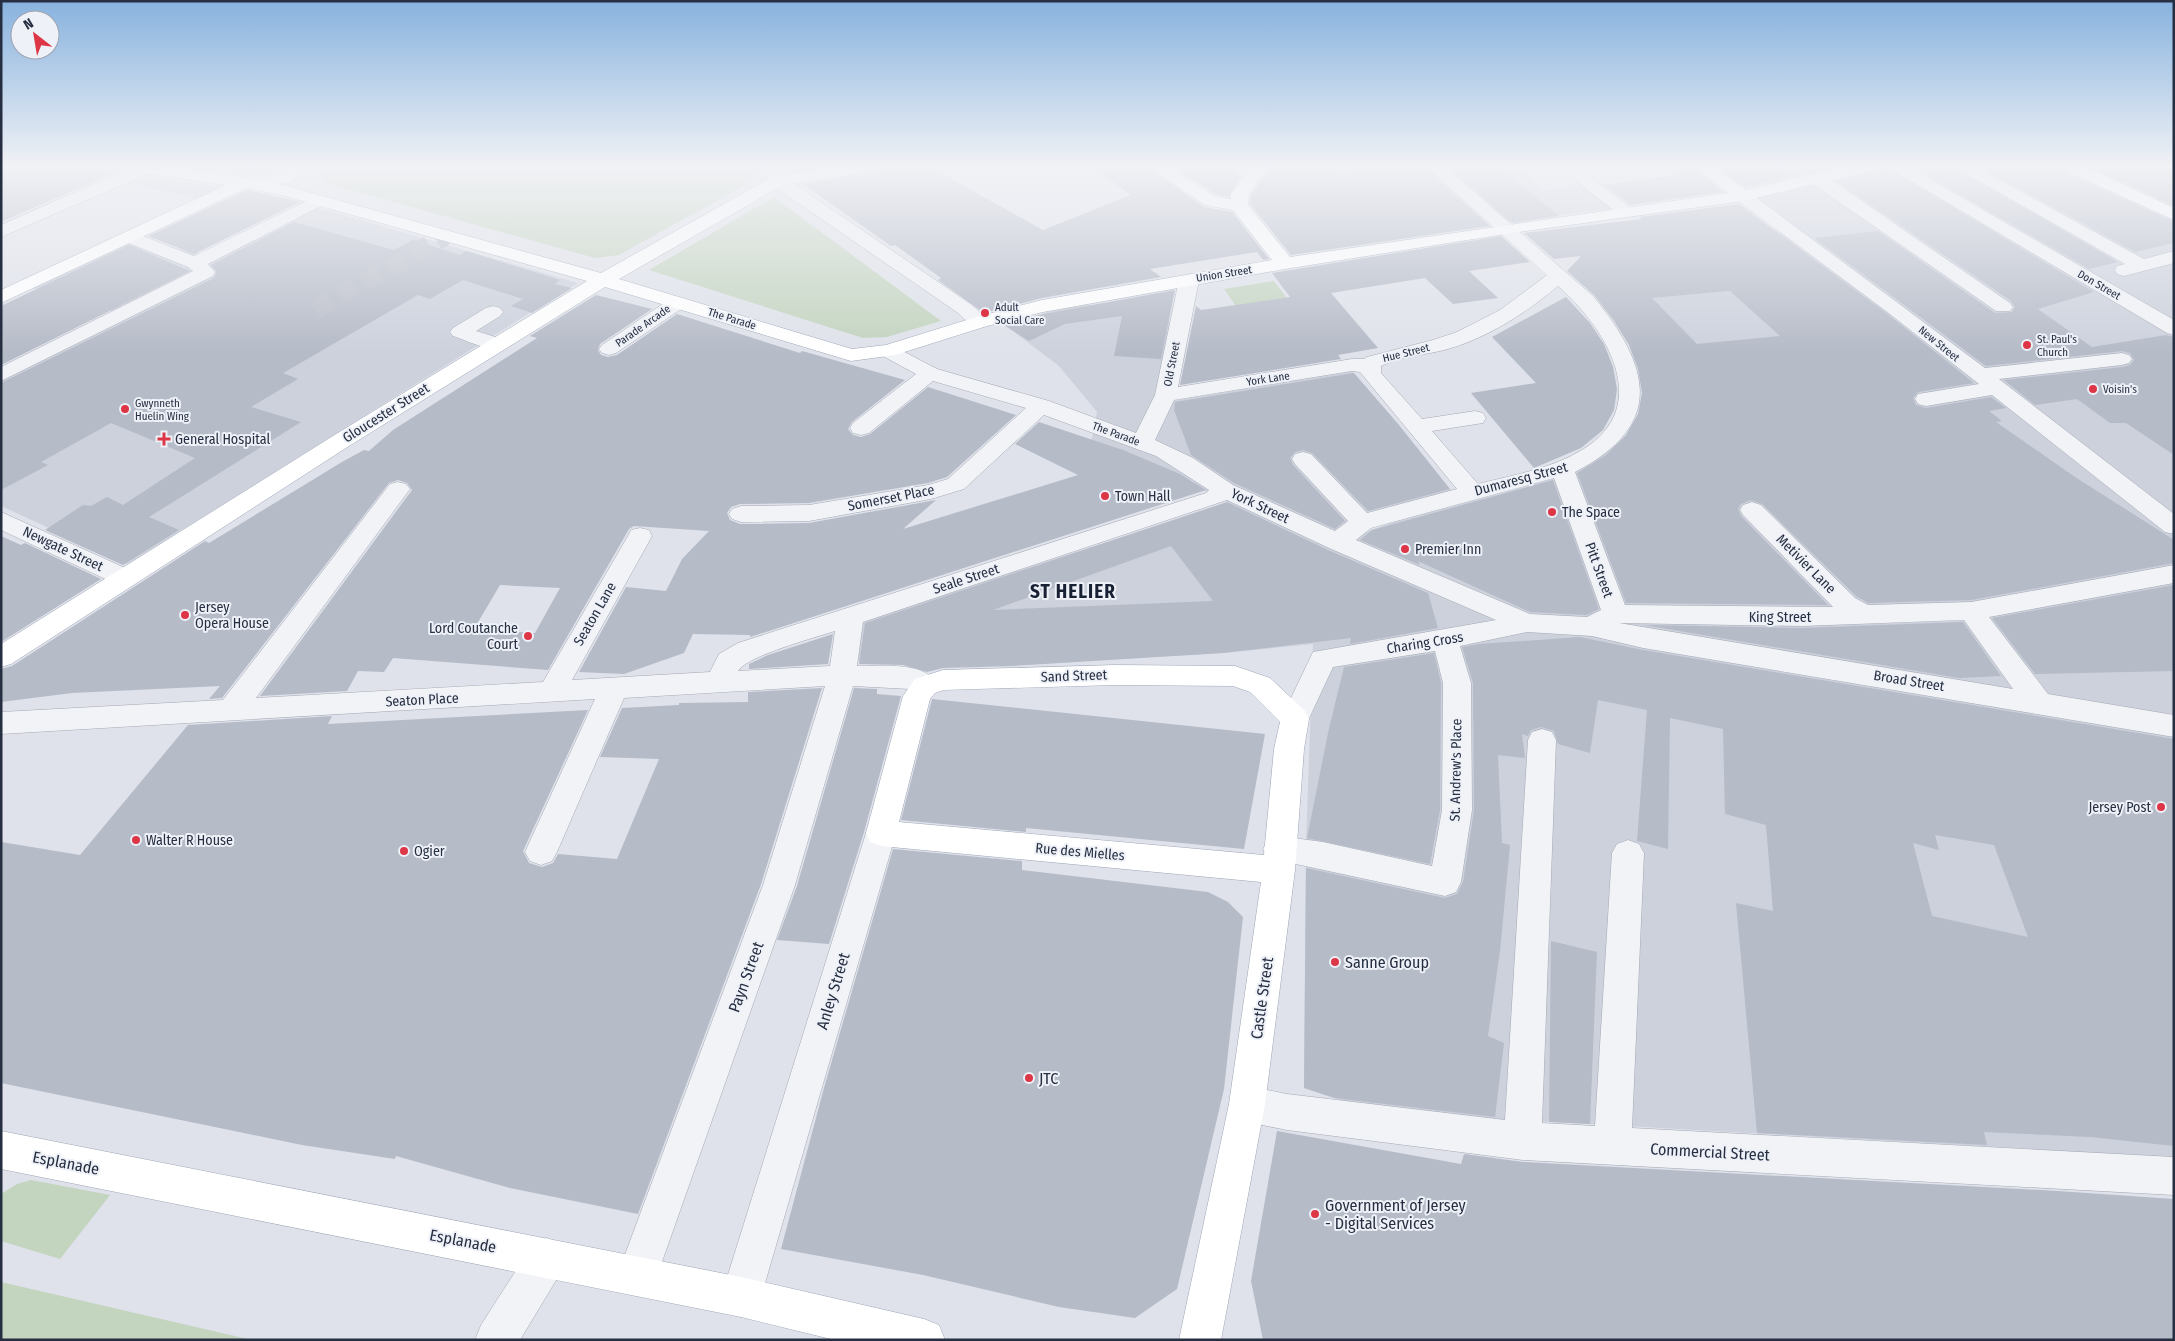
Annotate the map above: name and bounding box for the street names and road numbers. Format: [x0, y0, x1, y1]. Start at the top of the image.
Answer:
street label: Union Street [1195, 263, 1253, 285]
street label: Don Street [2075, 267, 2123, 303]
street label: Parade Arcade [613, 302, 673, 350]
street label: The Parade [706, 306, 758, 332]
street label: New Street [1916, 324, 1962, 365]
street label: Old Street [1161, 340, 1183, 387]
street label: Hue Street [1381, 341, 1431, 365]
street label: York Lane [1245, 369, 1291, 389]
street label: Gloucester Street [340, 379, 433, 446]
street label: The Parade [1090, 419, 1142, 449]
street label: Dumaresq Street [1473, 458, 1570, 500]
street label: Somerset Place [846, 481, 936, 515]
street label: York Street [1228, 485, 1292, 527]
street label: Newgate Street [20, 523, 106, 575]
street label: Metivier Lane [1773, 531, 1839, 597]
street label: Pitt Street [1581, 540, 1617, 600]
street label: Seale Street [931, 560, 1002, 598]
street label: Seaton Lane [570, 579, 620, 649]
street label: King Street [1749, 609, 1812, 626]
street label: Charing Cross [1385, 629, 1465, 657]
street label: Sand Street [1041, 666, 1108, 686]
street label: Broad Street [1872, 667, 1946, 695]
street label: Seaton Place [385, 690, 459, 710]
street label: St. Andrew's Place [1447, 718, 1465, 822]
street label: Rue des Mielles [1035, 840, 1125, 864]
street label: Payn Street [724, 938, 768, 1015]
street label: Anley Street [812, 950, 854, 1032]
street label: Castle Street [1247, 955, 1277, 1040]
street label: Commercial Street [1650, 1139, 1771, 1165]
street label: Esplanade [31, 1147, 101, 1179]
street label: Esplanade [428, 1225, 498, 1257]

